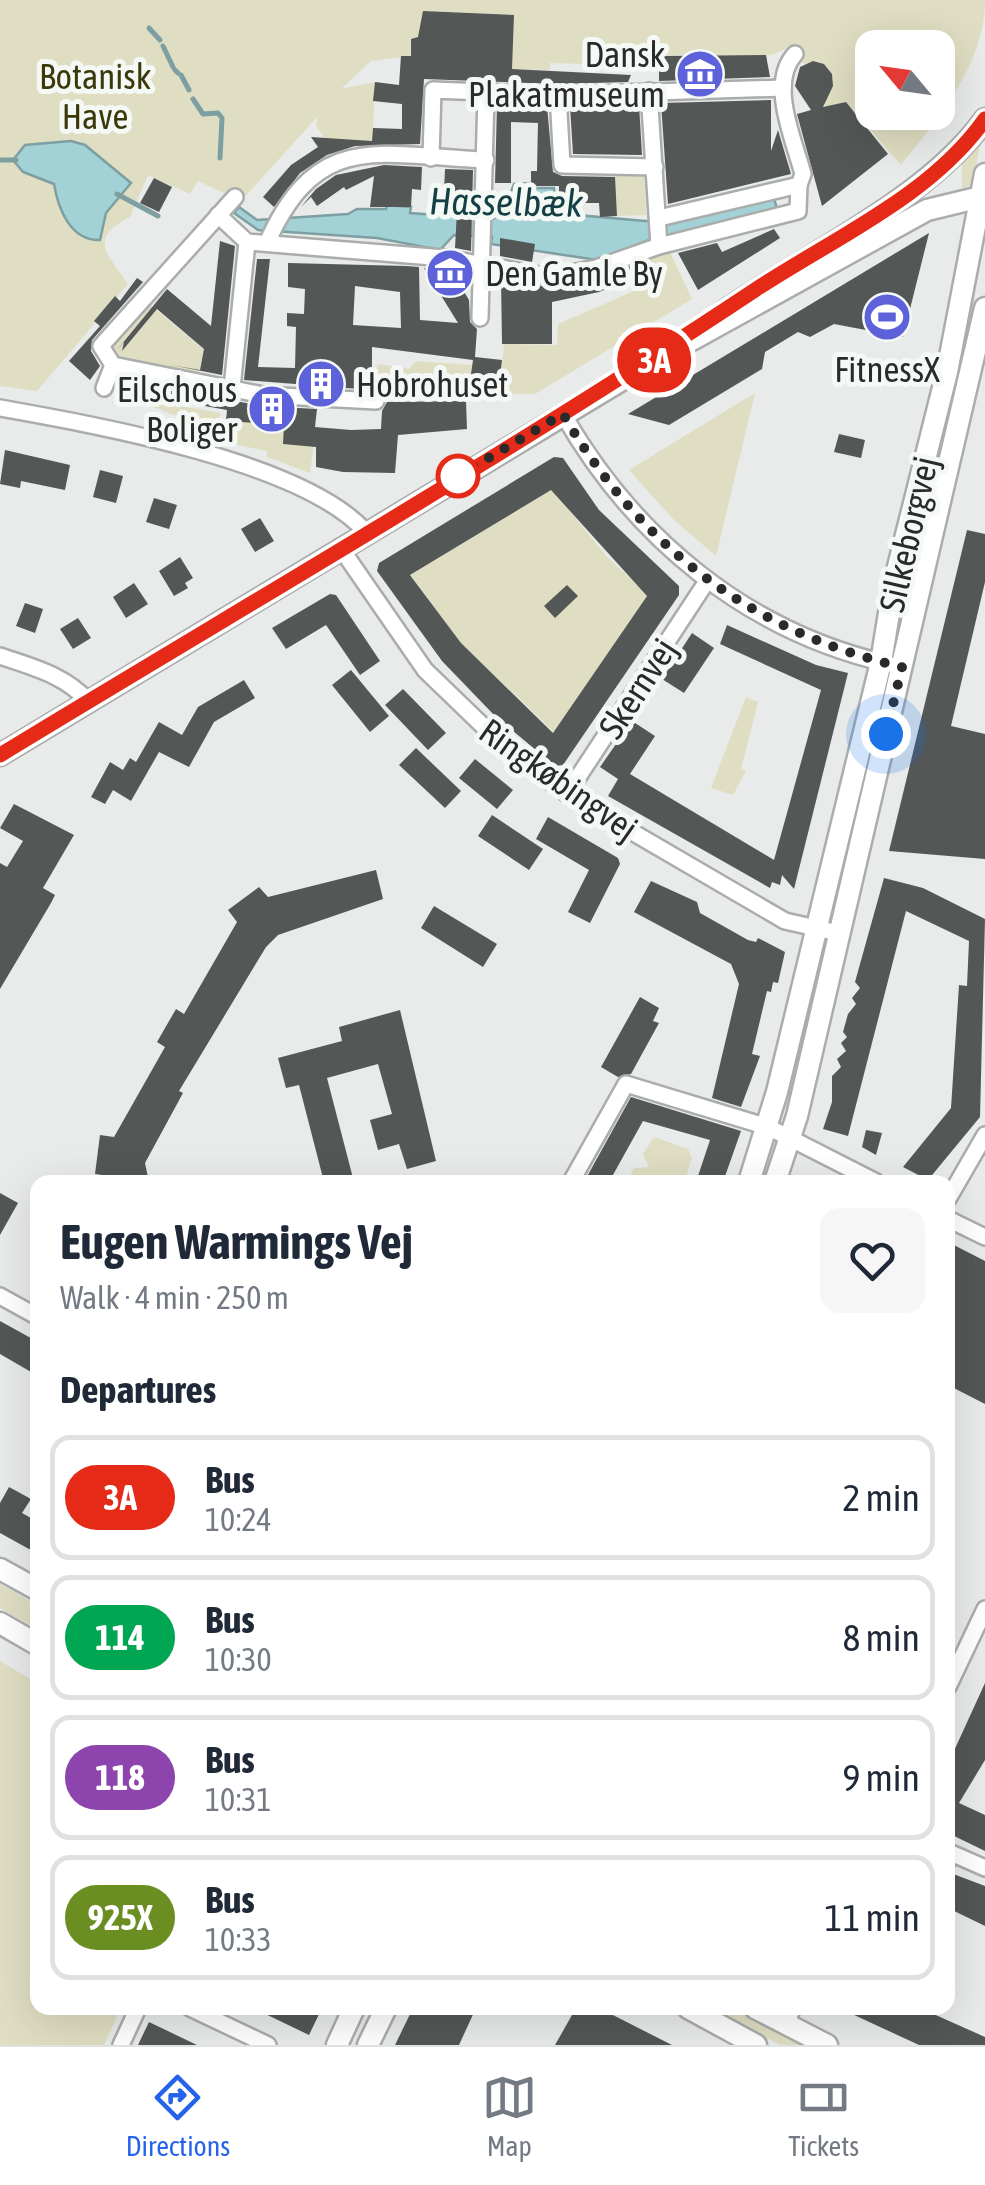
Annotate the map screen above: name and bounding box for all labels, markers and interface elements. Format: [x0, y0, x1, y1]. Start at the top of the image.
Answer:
north arrow [855, 30, 955, 130]
map controls [855, 30, 955, 130]
place label: Dansk Plakatmuseum [468, 34, 665, 114]
museum icon: Dansk Plakatmuseum [674, 48, 726, 100]
park label: Botanisk Have [39, 56, 151, 136]
water label: Hasselbæk [429, 179, 584, 225]
museum icon: Den Gamle By [424, 247, 476, 299]
place label: Den Gamle By [485, 253, 663, 293]
sports icon: FitnessX [861, 291, 913, 343]
line badge: 3A [609, 328, 699, 392]
text: 3A [637, 340, 671, 380]
place label: FitnessX [834, 349, 940, 389]
building icon: Hobrohuset [295, 358, 347, 410]
place label: Hobrohuset [356, 364, 508, 404]
place label: Eilschous Boliger [117, 369, 238, 449]
building icon: Eilschous Boliger [246, 383, 298, 435]
street label: Silkeborgvej [871, 453, 945, 615]
unlabelled marker [437, 455, 479, 497]
street label: Skernvej [590, 631, 684, 745]
your location [861, 709, 911, 759]
street label: Ringkøbingvej [472, 710, 646, 848]
button: heart [820, 1208, 925, 1313]
text: Eugen Warmings Vej [60, 1214, 413, 1269]
text: Walk · 4 min · 250 m [60, 1279, 289, 1316]
text: Departures [60, 1368, 216, 1411]
text: Bus [205, 1458, 255, 1501]
text: 2 min [842, 1476, 920, 1519]
text: 3A [103, 1477, 137, 1517]
text: 10:24 [205, 1501, 272, 1538]
text: Bus [205, 1598, 255, 1641]
text: 8 min [842, 1616, 920, 1659]
text: 114 [95, 1617, 145, 1657]
text: 10:30 [205, 1641, 272, 1678]
text: Bus [205, 1738, 255, 1781]
text: 9 min [842, 1756, 920, 1799]
text: 118 [95, 1757, 145, 1797]
text: 10:31 [205, 1781, 272, 1818]
text: Bus [205, 1878, 255, 1921]
text: 11 min [825, 1896, 920, 1939]
text: 925X [87, 1897, 153, 1937]
text: 10:33 [205, 1921, 272, 1958]
tab: Directions [126, 2070, 230, 2162]
tab: Map [482, 2070, 537, 2162]
tab: Tickets [788, 2070, 859, 2162]

